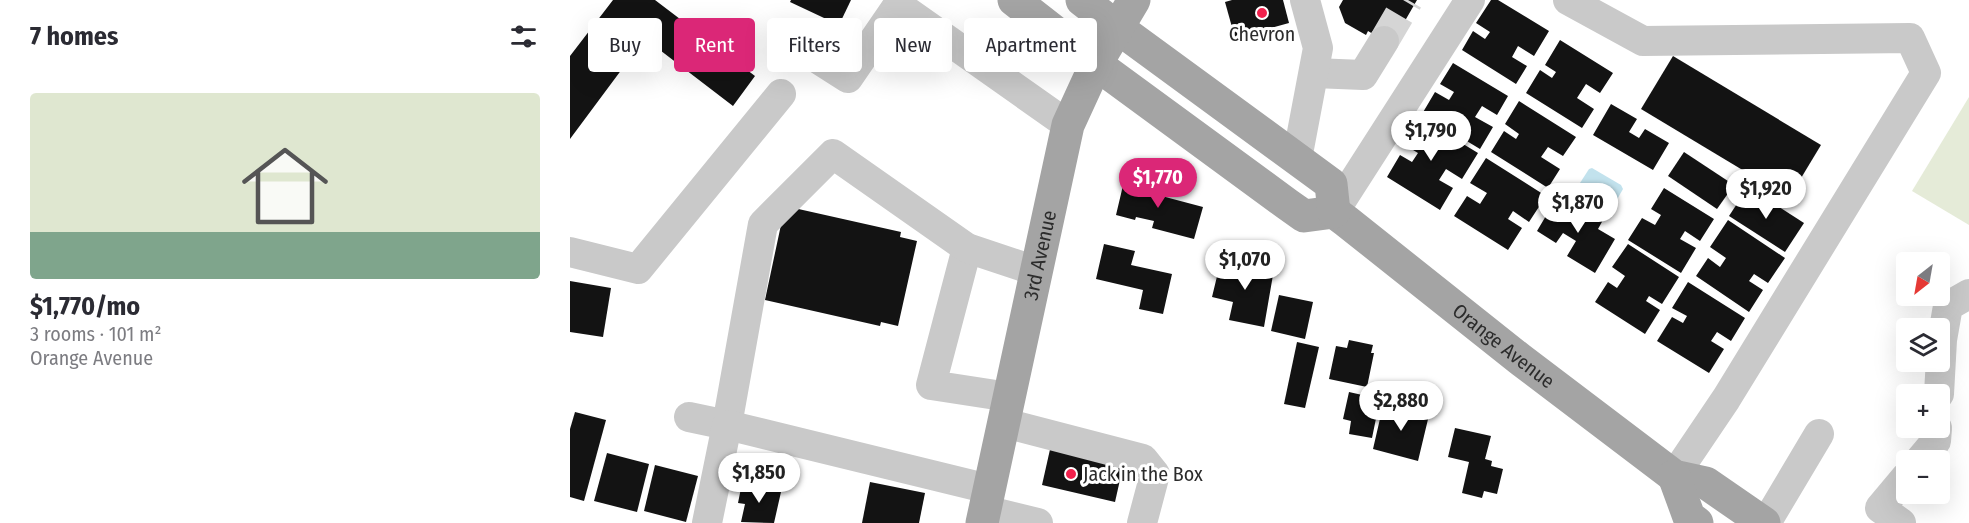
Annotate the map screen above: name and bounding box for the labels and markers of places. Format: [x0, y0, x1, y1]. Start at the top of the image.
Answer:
marker: Chevron [1255, 6, 1269, 20]
place label: Chevron [1229, 22, 1295, 46]
pin: $1,790 [1382, 111, 1480, 162]
pin: $1,770 [1109, 158, 1207, 209]
pin: $1,920 [1717, 169, 1815, 220]
pin: $1,870 [1529, 183, 1627, 234]
pin: $1,070 [1196, 240, 1294, 291]
pin: $2,880 [1352, 381, 1450, 432]
pin: $1,850 [710, 453, 808, 504]
place label: Jack in the Box [1083, 462, 1203, 486]
marker: Jack in the Box [1064, 467, 1078, 481]

